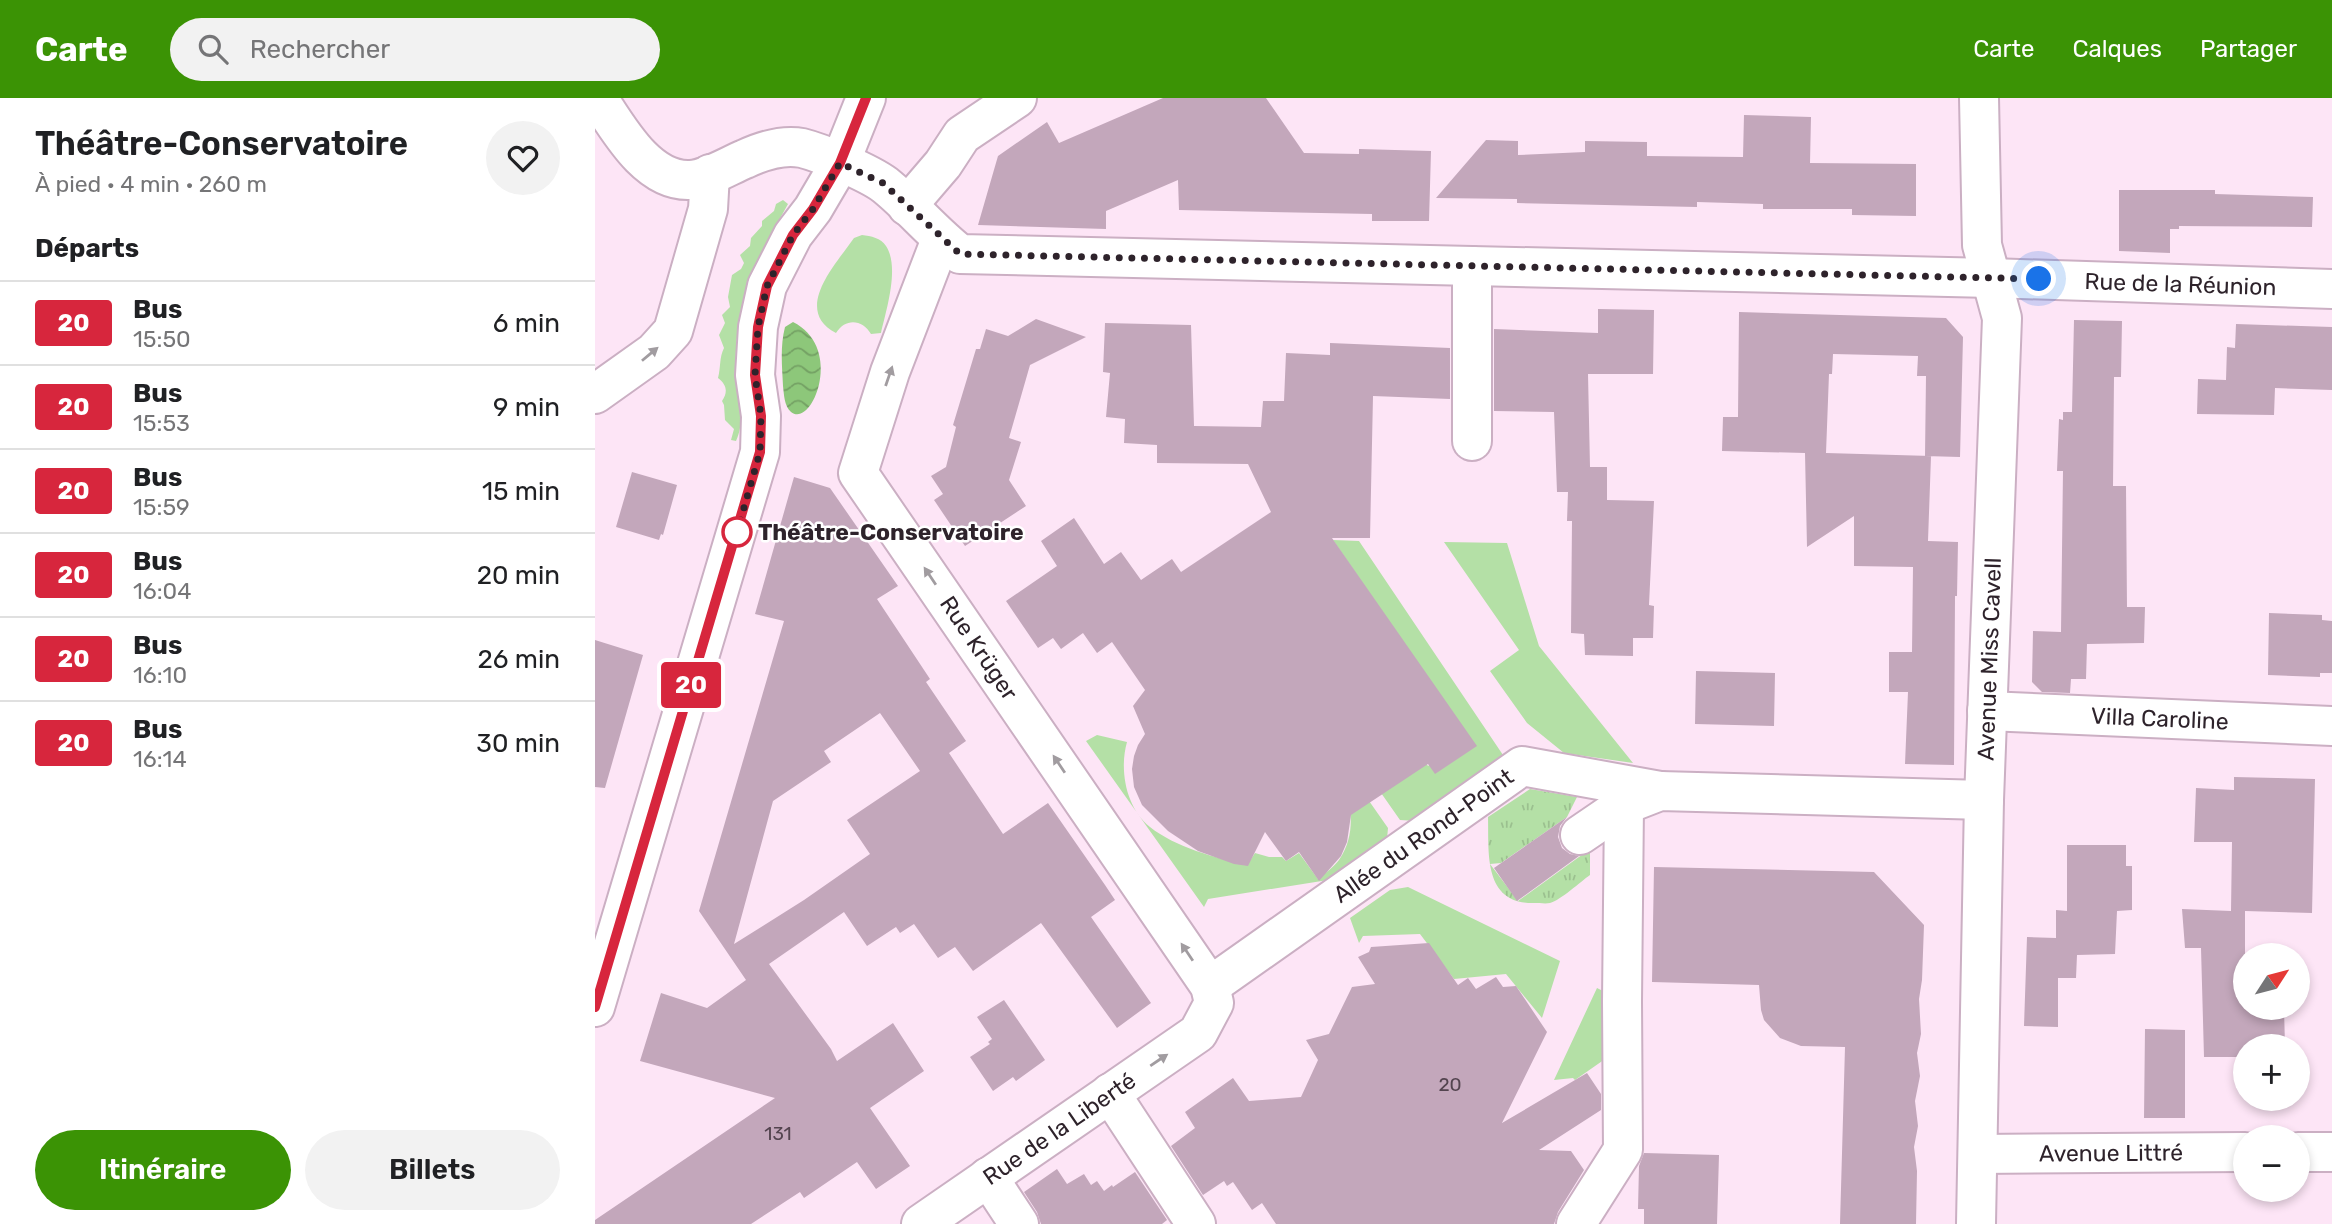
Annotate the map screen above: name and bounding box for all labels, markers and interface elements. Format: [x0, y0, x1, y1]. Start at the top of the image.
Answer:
search box [170, 18, 660, 81]
text: Carte [35, 30, 128, 69]
icon: search [194, 30, 232, 68]
text: Rechercher [250, 34, 390, 65]
text: Carte [1973, 35, 2034, 63]
text: Calques [2072, 35, 2162, 63]
text: Partager [2200, 35, 2297, 63]
button: heart [486, 121, 560, 195]
text: Théâtre-Conservatoire [35, 124, 408, 163]
text: À pied · 4 min · 260 m [35, 170, 267, 198]
text: Départs [35, 233, 139, 264]
your location [2021, 261, 2056, 296]
street label: Rue de la Réunion [2084, 267, 2277, 301]
text: Bus [133, 294, 182, 325]
text: 6 min [493, 308, 560, 339]
text: 20 [58, 309, 89, 337]
text: 15:50 [133, 325, 191, 353]
one-way arrow [641, 346, 659, 362]
one-way arrow [884, 365, 895, 386]
text: Bus [133, 378, 182, 409]
text: 9 min [493, 392, 560, 423]
text: 20 [58, 393, 89, 421]
text: 15:53 [133, 409, 190, 437]
text: Bus [133, 462, 182, 493]
text: 15 min [482, 476, 560, 507]
text: 20 [58, 477, 89, 505]
text: 15:59 [133, 493, 190, 521]
marker: Théâtre-Conservatoire [722, 517, 752, 547]
place label: Théâtre-Conservatoire [758, 518, 1024, 546]
text: Bus [133, 546, 182, 577]
street label: Avenue Miss Cavell [1971, 557, 2007, 761]
text: 20 min [477, 560, 560, 591]
text: 20 [58, 561, 89, 589]
one-way arrow [924, 567, 937, 586]
text: 16:04 [133, 577, 192, 605]
street label: Rue Krüger [934, 591, 1024, 705]
text: Bus [133, 630, 182, 661]
text: 26 min [478, 644, 560, 675]
text: 20 [58, 645, 89, 673]
text: 16:10 [133, 661, 187, 689]
line badge: 20 [659, 662, 723, 708]
text: 20 [675, 671, 707, 699]
street label: Villa Caroline [2090, 702, 2229, 735]
text: Bus [133, 714, 182, 745]
text: 30 min [476, 728, 560, 759]
text: 20 [58, 729, 89, 757]
text: 16:14 [133, 745, 187, 773]
one-way arrow [1052, 755, 1066, 773]
street label: Allée du Rond-Point [1328, 762, 1519, 909]
one-way arrow [1180, 943, 1194, 961]
north arrow [2233, 943, 2310, 1020]
map controls [2233, 943, 2310, 1202]
button: + [2233, 1034, 2310, 1111]
one-way arrow [1149, 1054, 1168, 1067]
street label: Rue de la Liberté [978, 1066, 1141, 1191]
house number: 20 [1438, 1073, 1462, 1096]
house number: 131 [764, 1122, 792, 1145]
button: − [2233, 1125, 2310, 1202]
button: Itinéraire [35, 1130, 291, 1210]
button: Billets [305, 1130, 560, 1210]
street label: Avenue Littré [2039, 1138, 2183, 1168]

